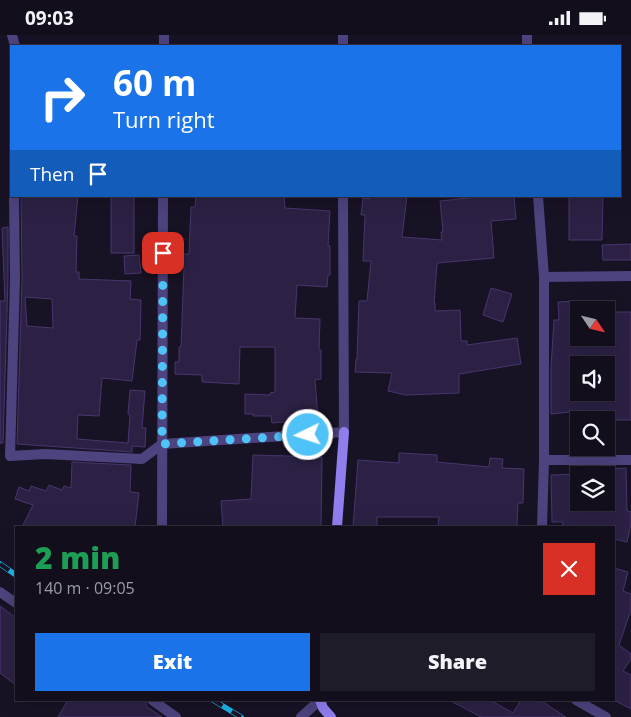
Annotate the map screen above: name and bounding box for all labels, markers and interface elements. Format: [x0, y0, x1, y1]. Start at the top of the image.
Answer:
text: 09:03 [25, 5, 74, 31]
text: 60 m [113, 59, 196, 106]
icon: right [30, 65, 95, 130]
text: Turn right [113, 104, 215, 134]
icon: arrive [84, 160, 112, 188]
text: Then [30, 161, 74, 187]
pin [142, 232, 184, 274]
icon: arrive [149, 239, 177, 267]
north arrow [570, 301, 615, 346]
map controls [570, 301, 615, 511]
button: sound [570, 356, 615, 401]
position arrow [281, 408, 333, 460]
button: search [570, 411, 615, 456]
button: layers [570, 466, 615, 511]
text: 2 min [35, 537, 120, 578]
button: close [543, 543, 595, 595]
text: 140 m · 09:05 [35, 577, 135, 599]
button: Exit [35, 633, 310, 691]
button: Share [320, 633, 595, 691]

